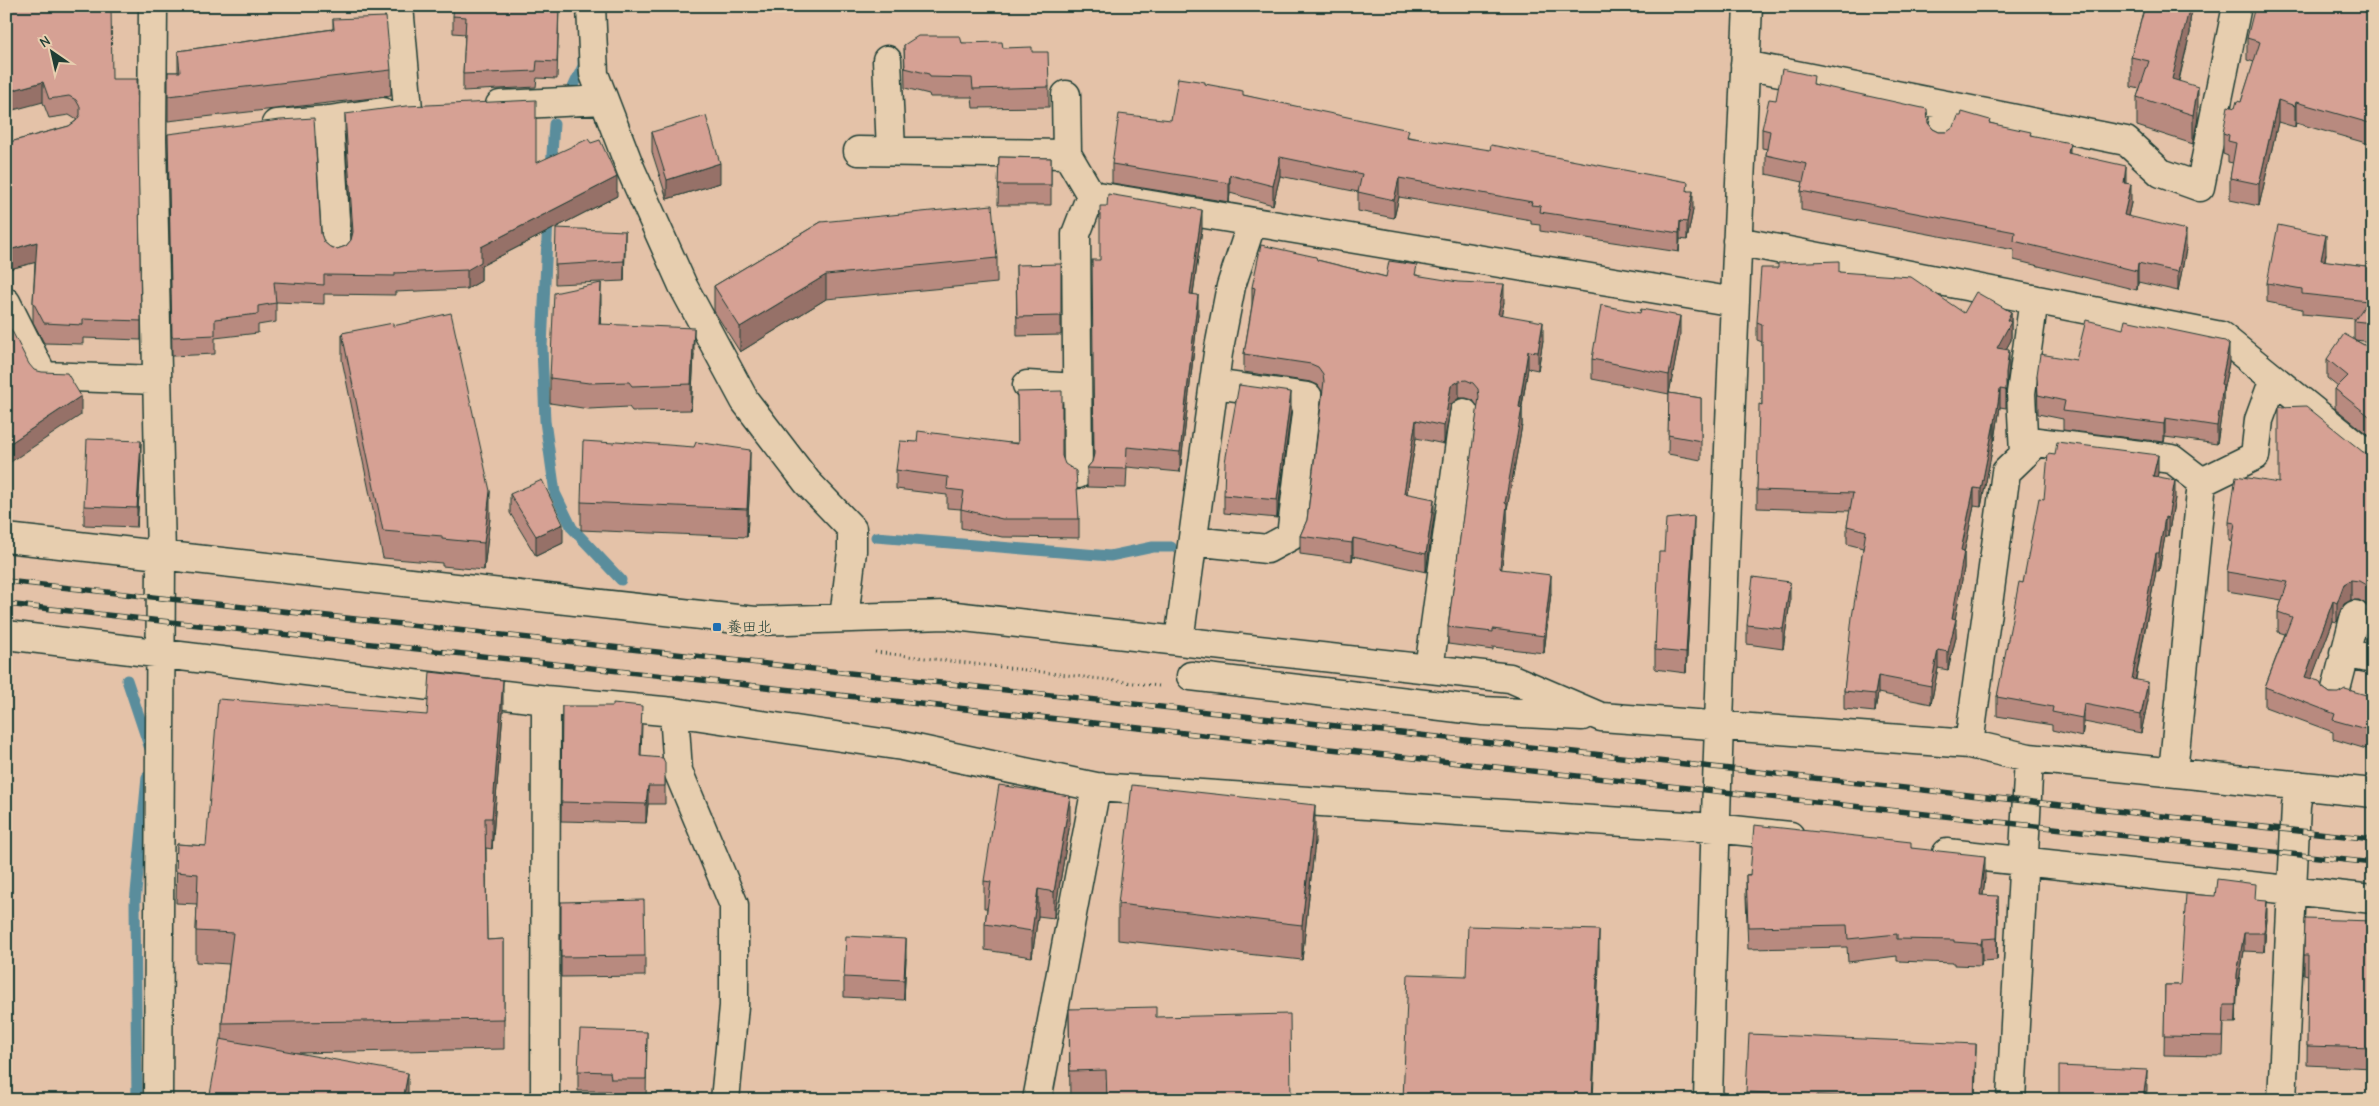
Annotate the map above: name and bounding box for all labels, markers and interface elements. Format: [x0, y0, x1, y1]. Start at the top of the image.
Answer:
north arrow [28, 28, 78, 78]
text: N [36, 32, 54, 51]
place label: 養田北 [727, 618, 772, 636]
marker: 養田北 [711, 621, 723, 633]

